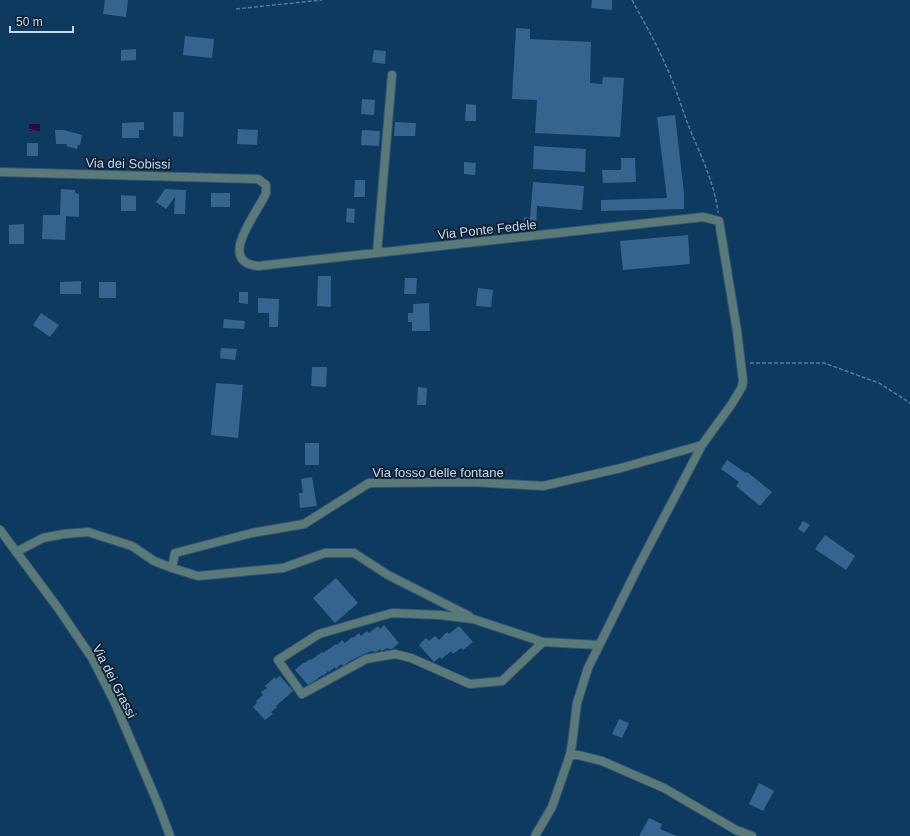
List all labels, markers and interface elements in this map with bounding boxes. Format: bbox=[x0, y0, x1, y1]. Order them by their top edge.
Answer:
scale bar bbox=[10, 8, 73, 34]
text: 50 m bbox=[16, 15, 43, 29]
street label: Via dei Sobissi bbox=[85, 155, 171, 172]
street label: Via Ponte Fedele bbox=[437, 217, 537, 242]
street label: Via fosso delle fontane bbox=[372, 465, 504, 480]
street label: Via dei Grassi bbox=[90, 642, 140, 721]

